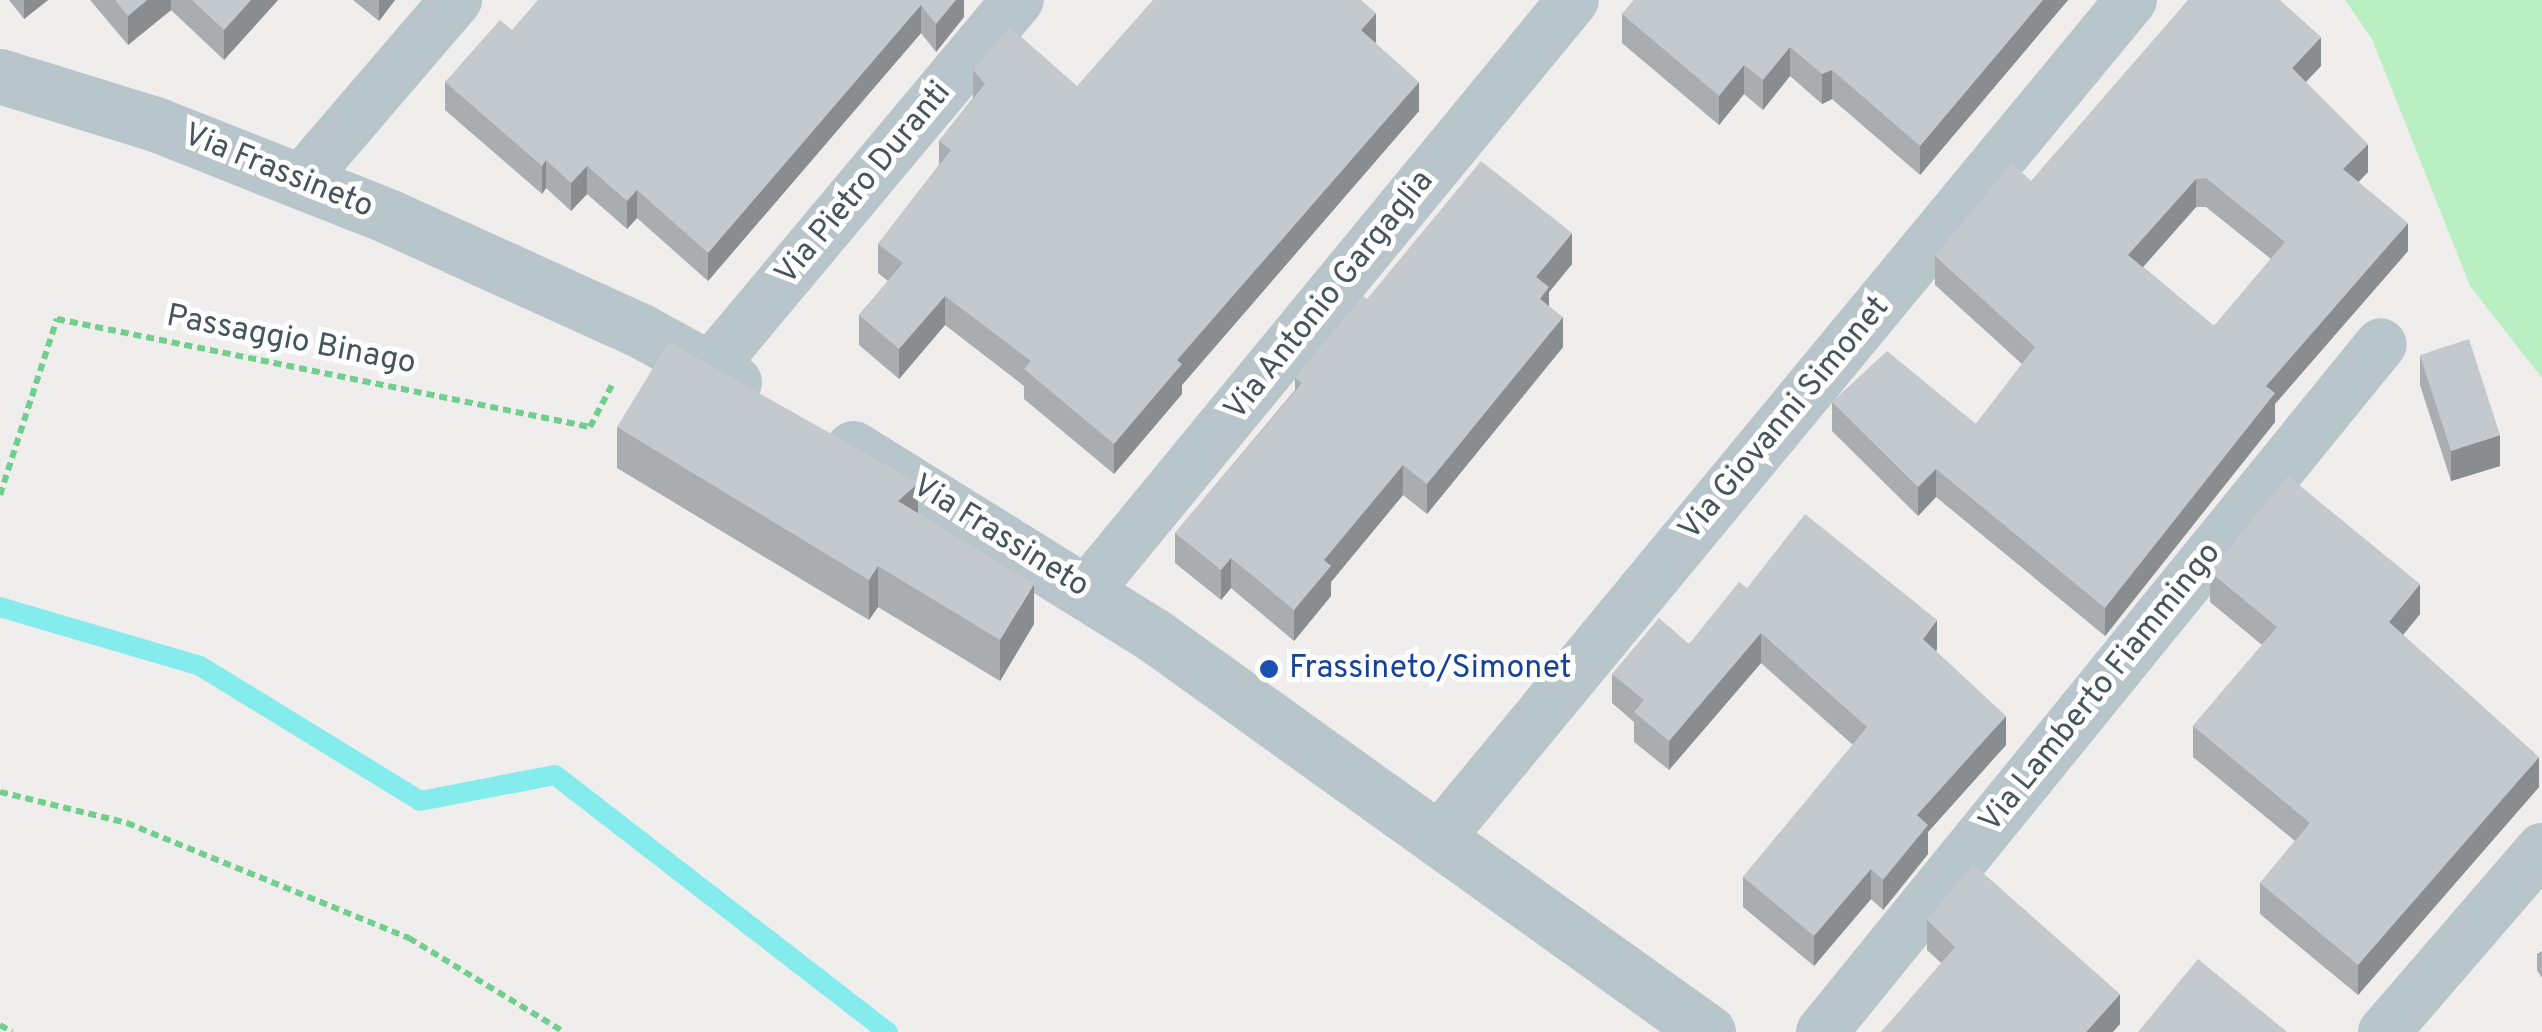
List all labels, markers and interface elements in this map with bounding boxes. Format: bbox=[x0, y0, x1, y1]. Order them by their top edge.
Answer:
street label: Via Pietro Duranti bbox=[768, 75, 960, 293]
street label: Via Frassineto bbox=[178, 117, 378, 227]
street label: Via Antonio Gargaglia bbox=[1217, 163, 1443, 429]
street label: Via Giovanni Simonet bbox=[1672, 289, 1898, 549]
street label: Passaggio Binago bbox=[163, 298, 419, 384]
street label: Via Frassineto bbox=[905, 468, 1095, 606]
street label: Via Lamberto Fiammingo bbox=[1972, 535, 2230, 841]
place label: Frassineto/Simonet bbox=[1289, 650, 1572, 688]
marker: Frassineto/Simonet bbox=[1258, 658, 1280, 680]

